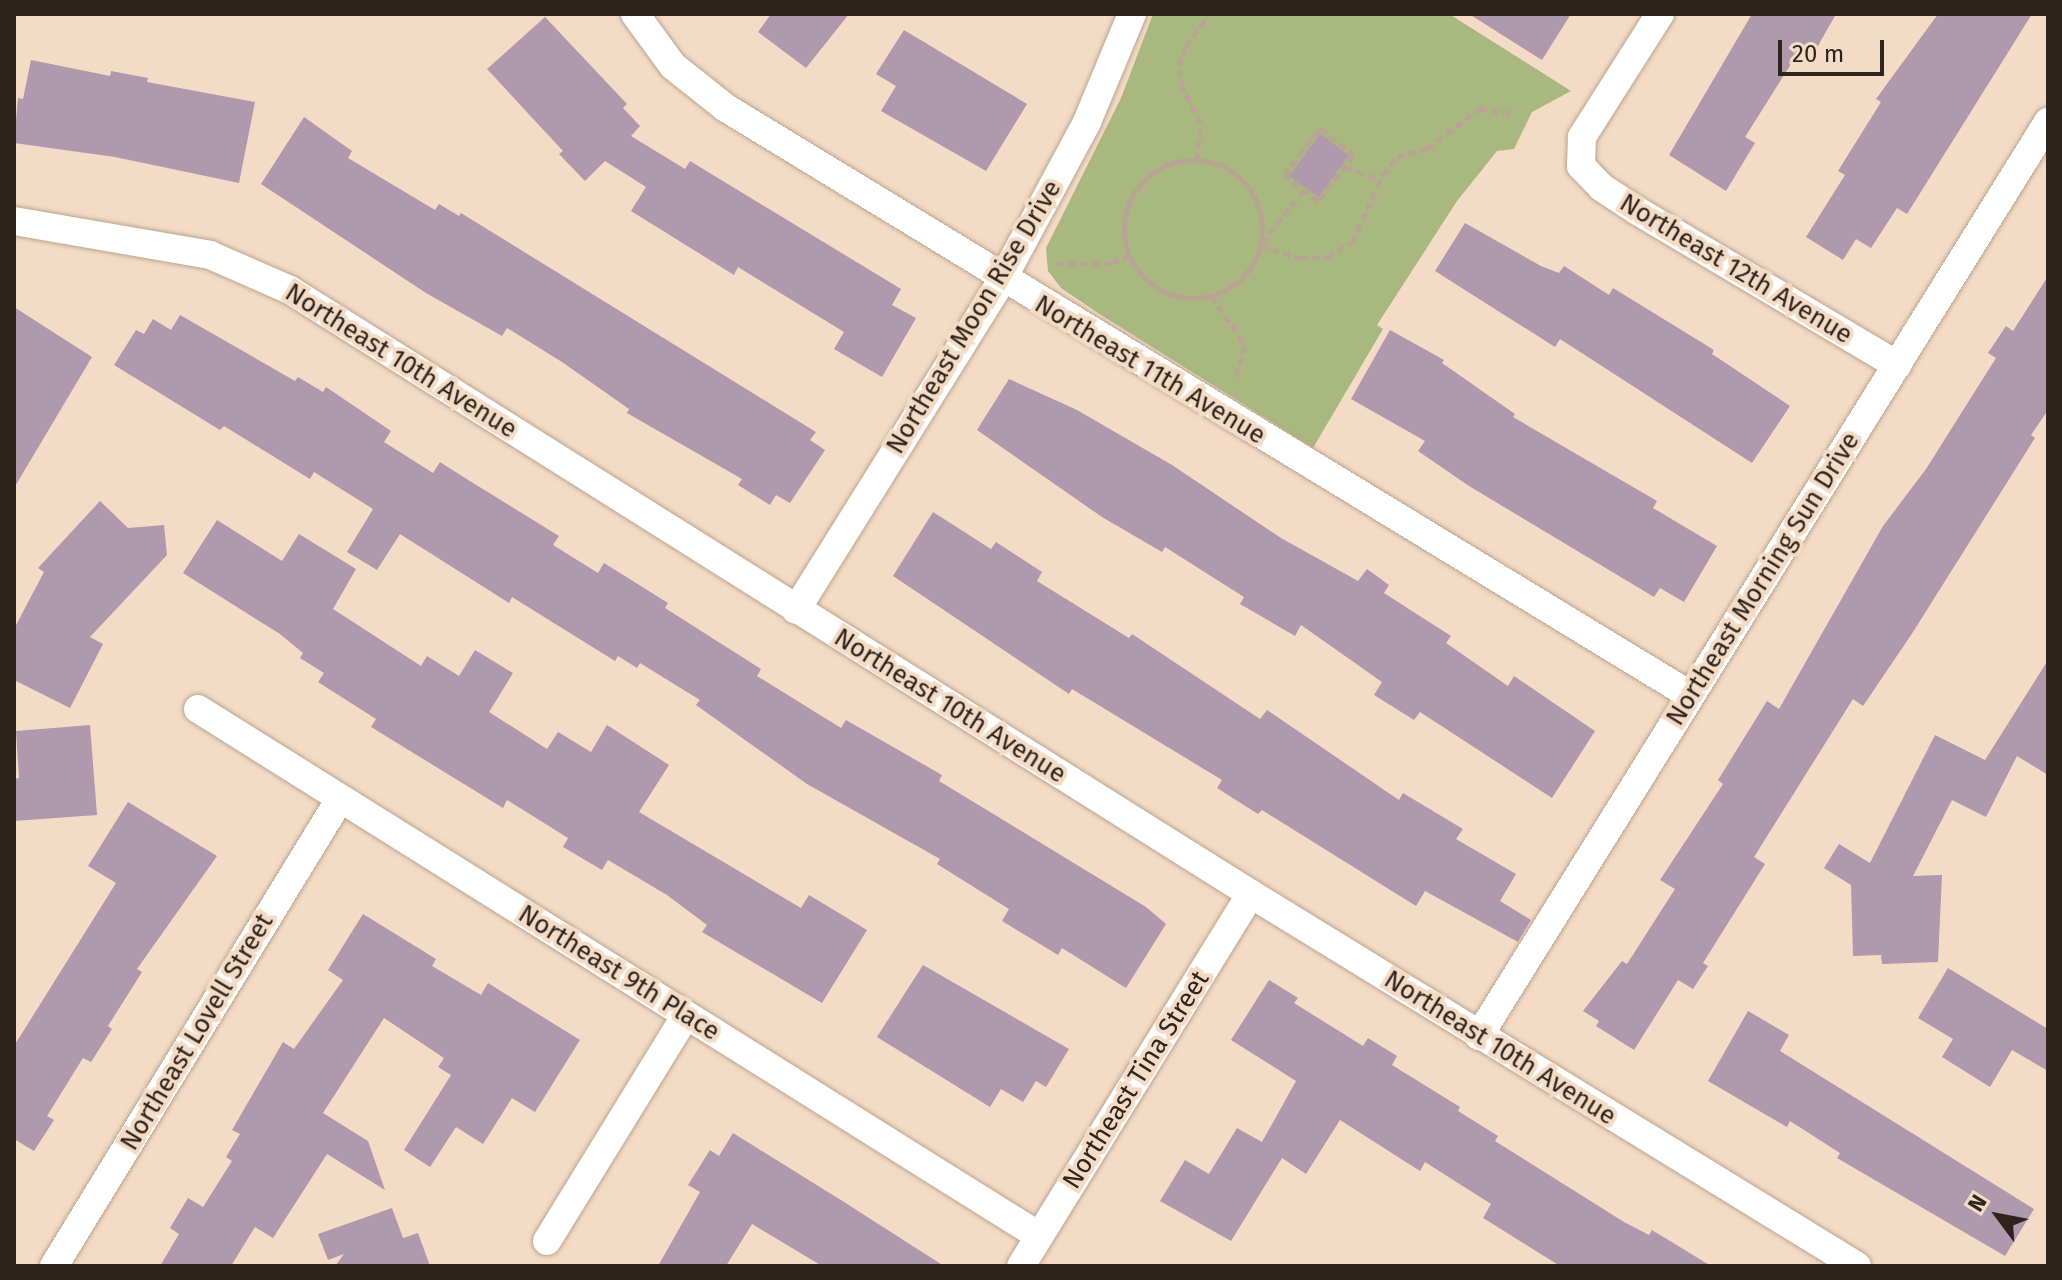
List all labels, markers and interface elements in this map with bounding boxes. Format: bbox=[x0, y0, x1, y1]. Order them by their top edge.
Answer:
scale bar bbox=[1782, 24, 1888, 74]
text: 20 m bbox=[1792, 40, 1844, 68]
street label: Northeast Moon Rise Drive bbox=[880, 174, 1068, 460]
street label: Northeast 12th Avenue bbox=[1614, 187, 1858, 351]
street label: Northeast 10th Avenue bbox=[279, 277, 523, 445]
street label: Northeast 11th Avenue bbox=[1029, 289, 1271, 451]
street label: Northeast Morning Sun Drive bbox=[1660, 427, 1866, 731]
street label: Northeast 10th Avenue bbox=[828, 622, 1072, 790]
street label: Northeast 9th Place bbox=[513, 898, 725, 1048]
street label: Northeast Lovell Street bbox=[114, 908, 280, 1156]
street label: Northeast 10th Avenue bbox=[1378, 964, 1622, 1132]
street label: Northeast Tina Street bbox=[1056, 965, 1216, 1195]
north arrow bbox=[1958, 1176, 2038, 1256]
text: N bbox=[1962, 1190, 1993, 1216]

